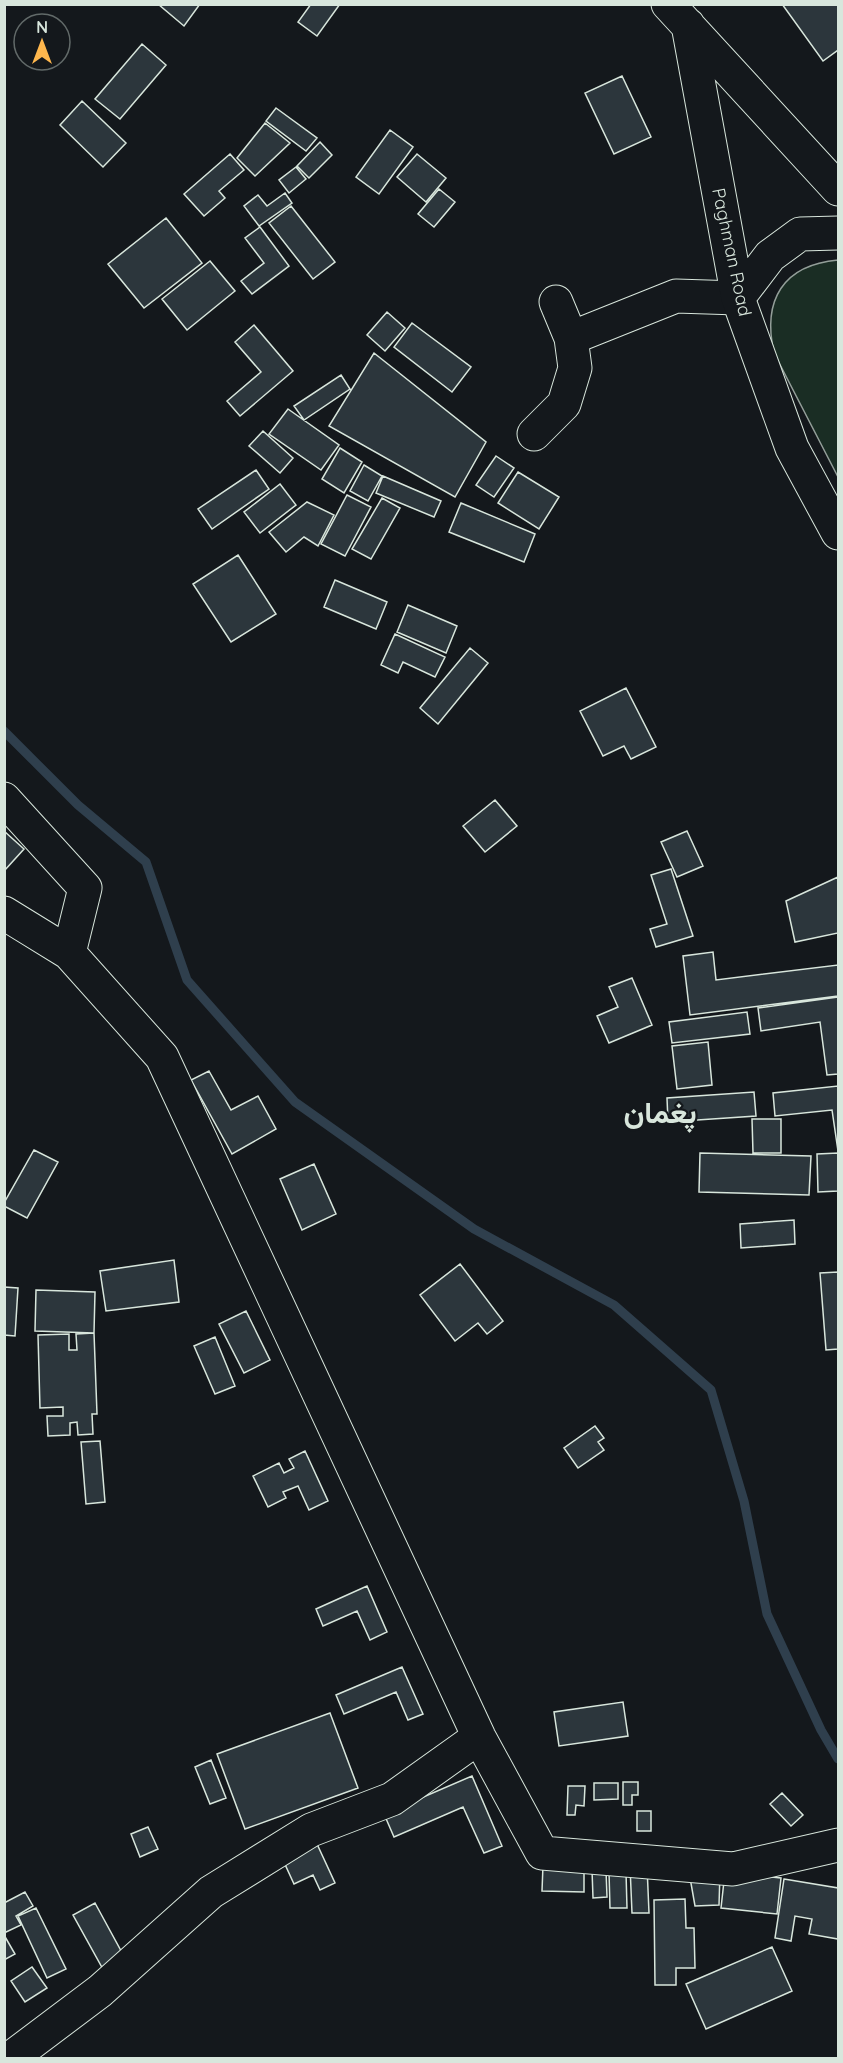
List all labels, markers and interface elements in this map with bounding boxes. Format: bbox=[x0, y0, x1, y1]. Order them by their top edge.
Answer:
north arrow bbox=[12, 12, 72, 72]
text: N bbox=[36, 17, 48, 37]
street label: Paghman Road bbox=[707, 186, 757, 318]
district label: پغمان bbox=[623, 1093, 697, 1133]

